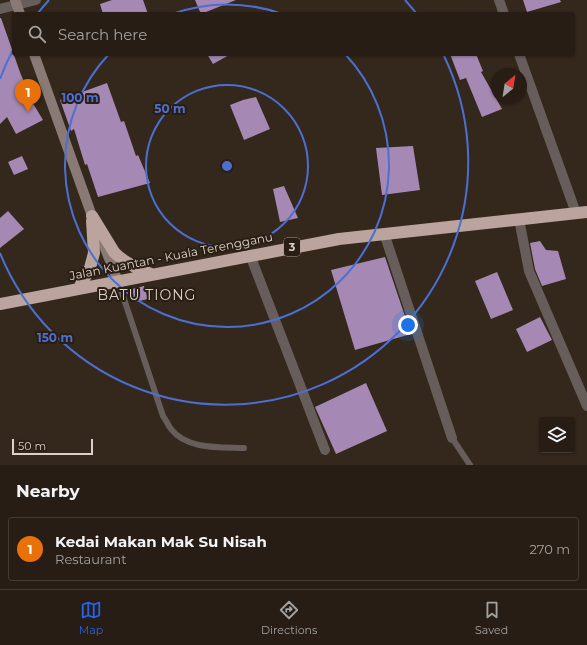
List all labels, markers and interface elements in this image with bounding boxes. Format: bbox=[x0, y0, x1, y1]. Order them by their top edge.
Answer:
search box bbox=[12, 12, 575, 56]
icon: search bbox=[26, 23, 48, 45]
text: Search here bbox=[58, 25, 147, 44]
north arrow bbox=[491, 68, 527, 104]
pin: 1 bbox=[15, 79, 41, 112]
text: 100 m bbox=[62, 90, 98, 105]
text: 50 m bbox=[154, 101, 186, 116]
centre of rings bbox=[220, 159, 234, 173]
street label: Jalan Kuantan - Kuala Terengganu bbox=[67, 229, 274, 283]
road number: 3 bbox=[284, 238, 300, 256]
district label: BATU TIONG bbox=[98, 286, 196, 304]
your location bbox=[398, 315, 418, 335]
text: 150 m bbox=[37, 330, 73, 345]
map controls bbox=[539, 417, 575, 453]
button: layers bbox=[539, 417, 575, 453]
scale bar bbox=[12, 437, 93, 456]
text: 50 m bbox=[18, 439, 46, 453]
text: Nearby bbox=[16, 481, 80, 501]
text: Kedai Makan Mak Su Nisah bbox=[55, 532, 267, 551]
text: 1 bbox=[27, 541, 33, 557]
text: 270 m bbox=[529, 541, 570, 557]
text: Restaurant bbox=[55, 551, 126, 567]
tab: Map bbox=[79, 599, 103, 637]
tab: Directions bbox=[261, 599, 317, 637]
tab: Saved bbox=[475, 599, 508, 637]

